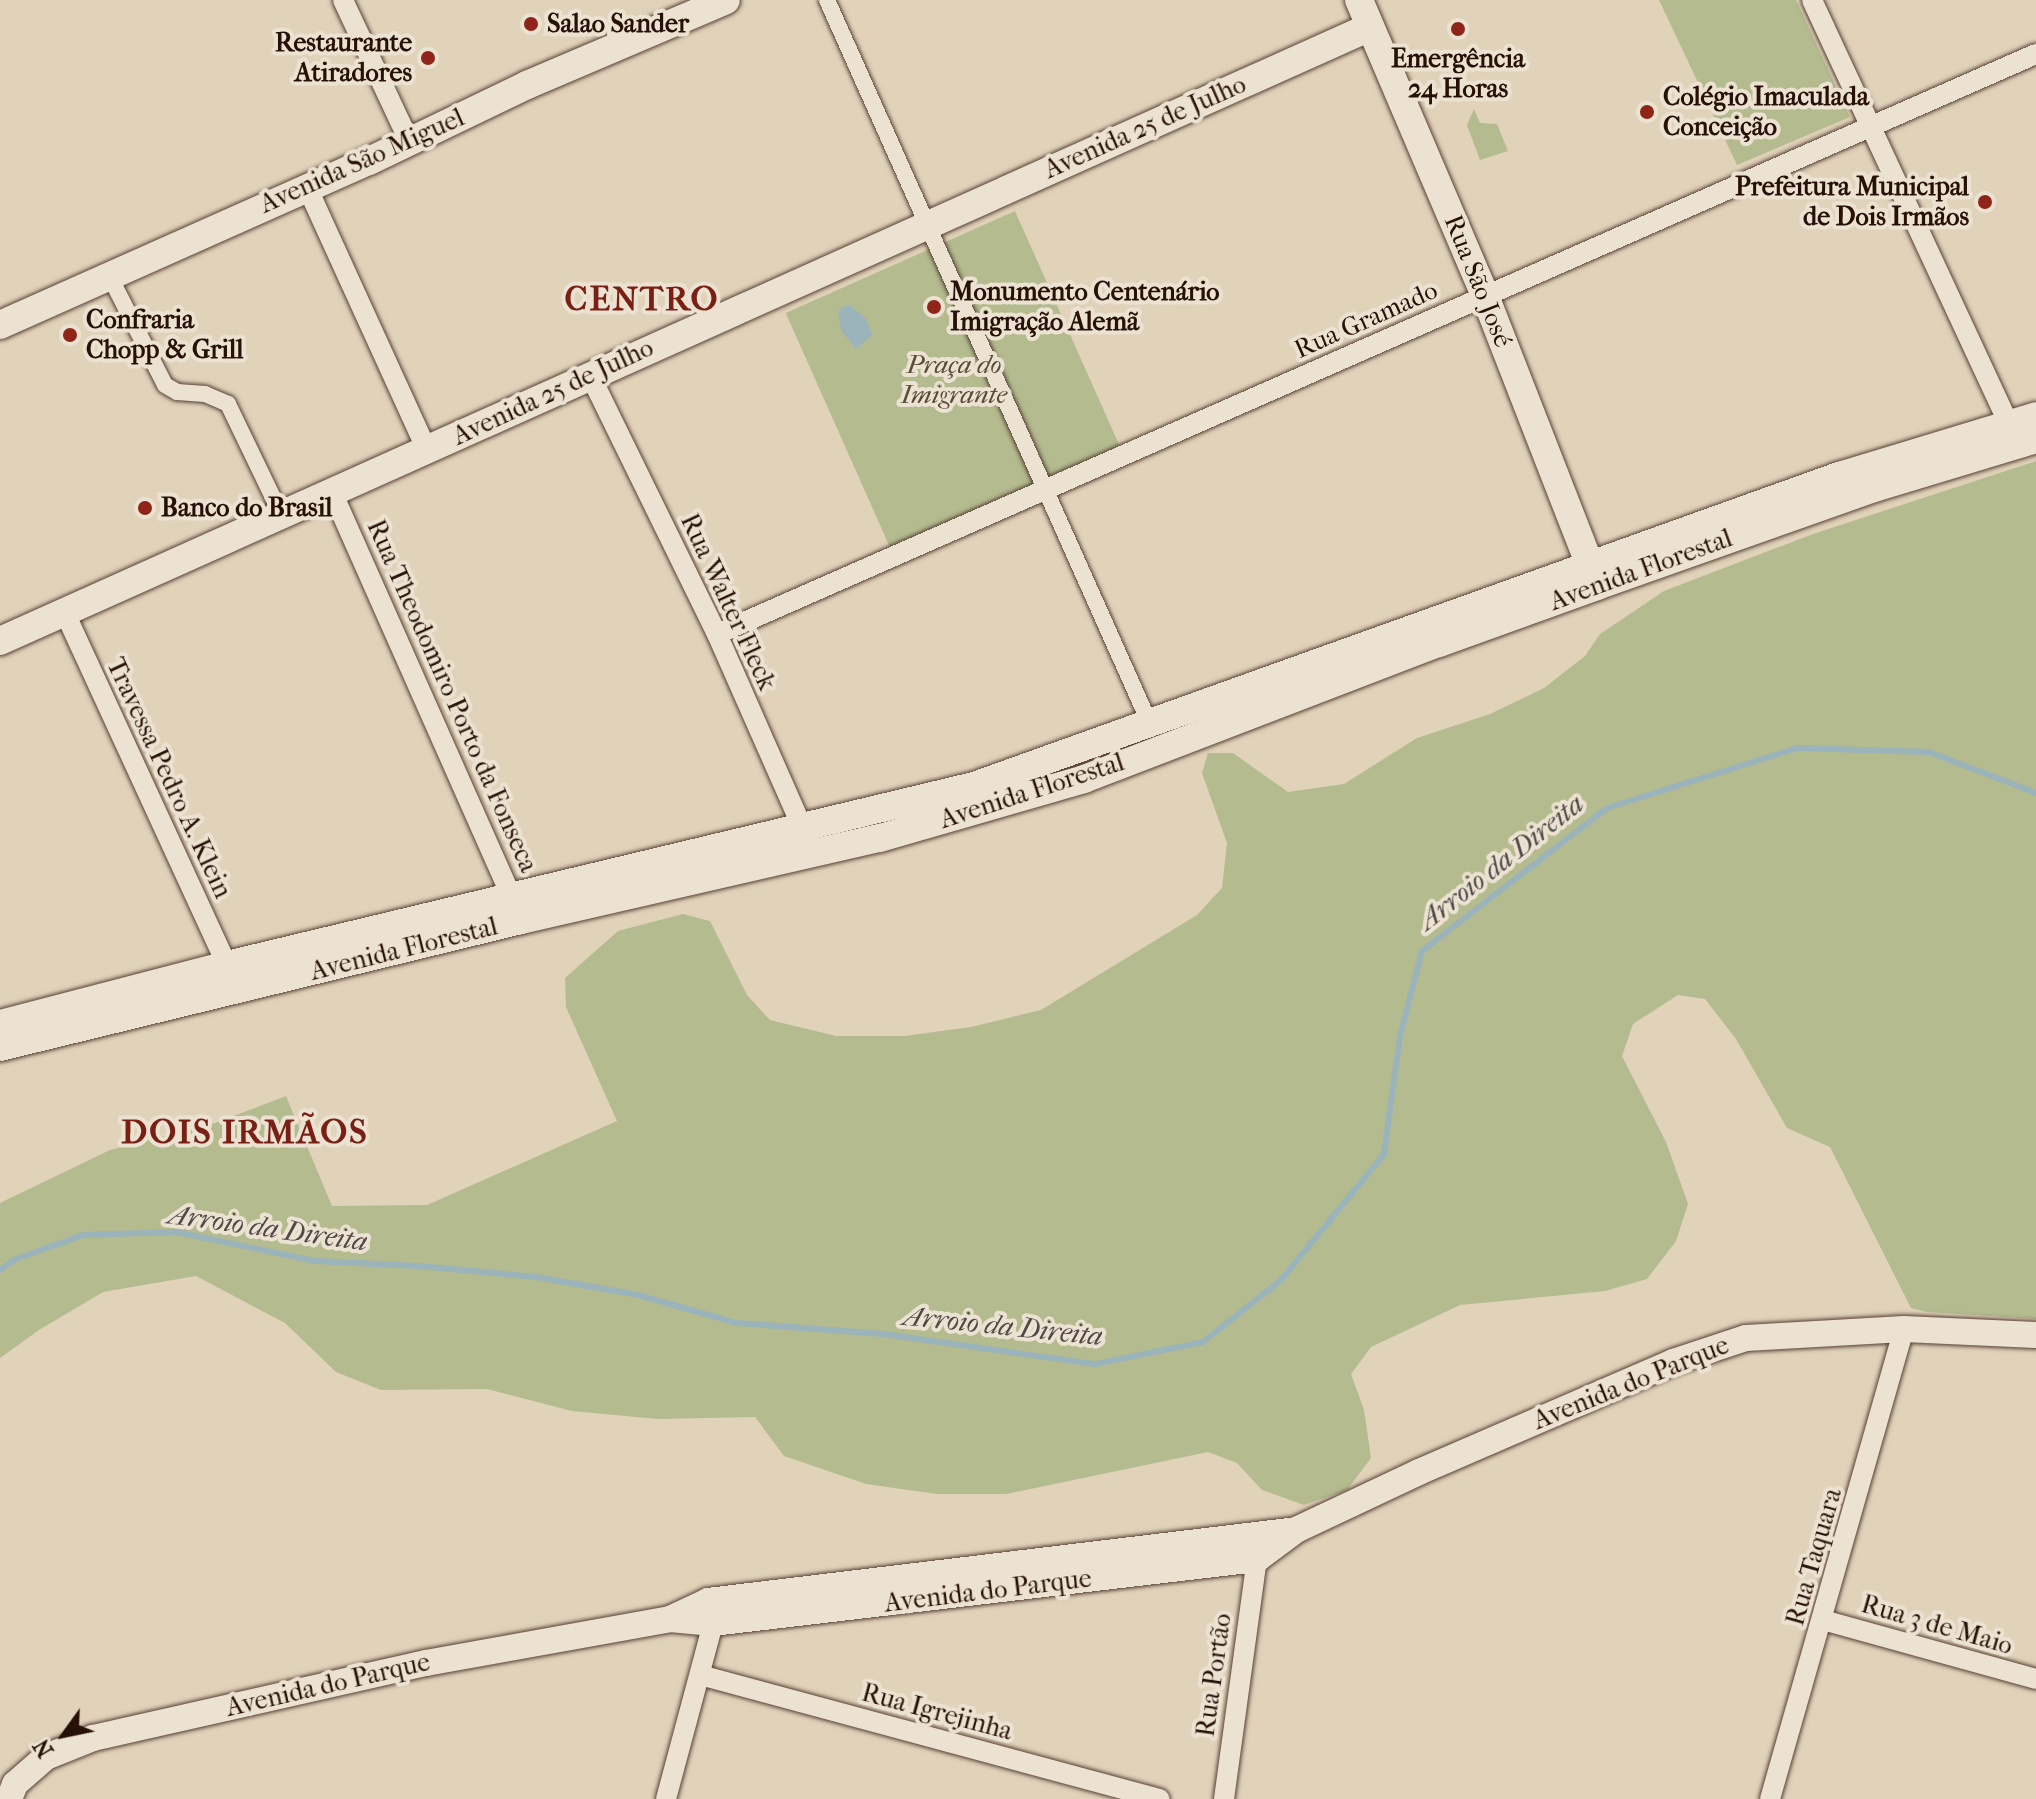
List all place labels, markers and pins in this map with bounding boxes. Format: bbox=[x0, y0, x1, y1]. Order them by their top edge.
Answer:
place label: Salao Sander bbox=[547, 8, 689, 40]
marker: Salao Sander bbox=[522, 15, 540, 33]
marker: Emergência 24 Horas bbox=[1447, 18, 1469, 40]
place label: Restaurante Atiradores bbox=[275, 27, 412, 88]
place label: Emergência 24 Horas bbox=[1391, 43, 1525, 104]
marker: Restaurante Atiradores bbox=[419, 49, 437, 67]
place label: Colégio Imaculada Conceição bbox=[1663, 81, 1869, 142]
marker: Colégio Imaculada Conceição bbox=[1638, 103, 1656, 121]
place label: Prefeitura Municipal de Dois Irmãos bbox=[1735, 171, 1969, 232]
marker: Prefeitura Municipal de Dois Irmãos bbox=[1976, 193, 1994, 211]
place label: Monumento Centenário Imigração Alemã bbox=[950, 276, 1220, 338]
marker: Monumento Centenário Imigração Alemã bbox=[925, 298, 943, 316]
place label: Confraria Chopp & Grill bbox=[86, 304, 243, 366]
marker: Confraria Chopp & Grill bbox=[61, 326, 79, 344]
place label: Banco do Brasil bbox=[161, 492, 333, 524]
marker: Banco do Brasil bbox=[136, 499, 154, 517]

